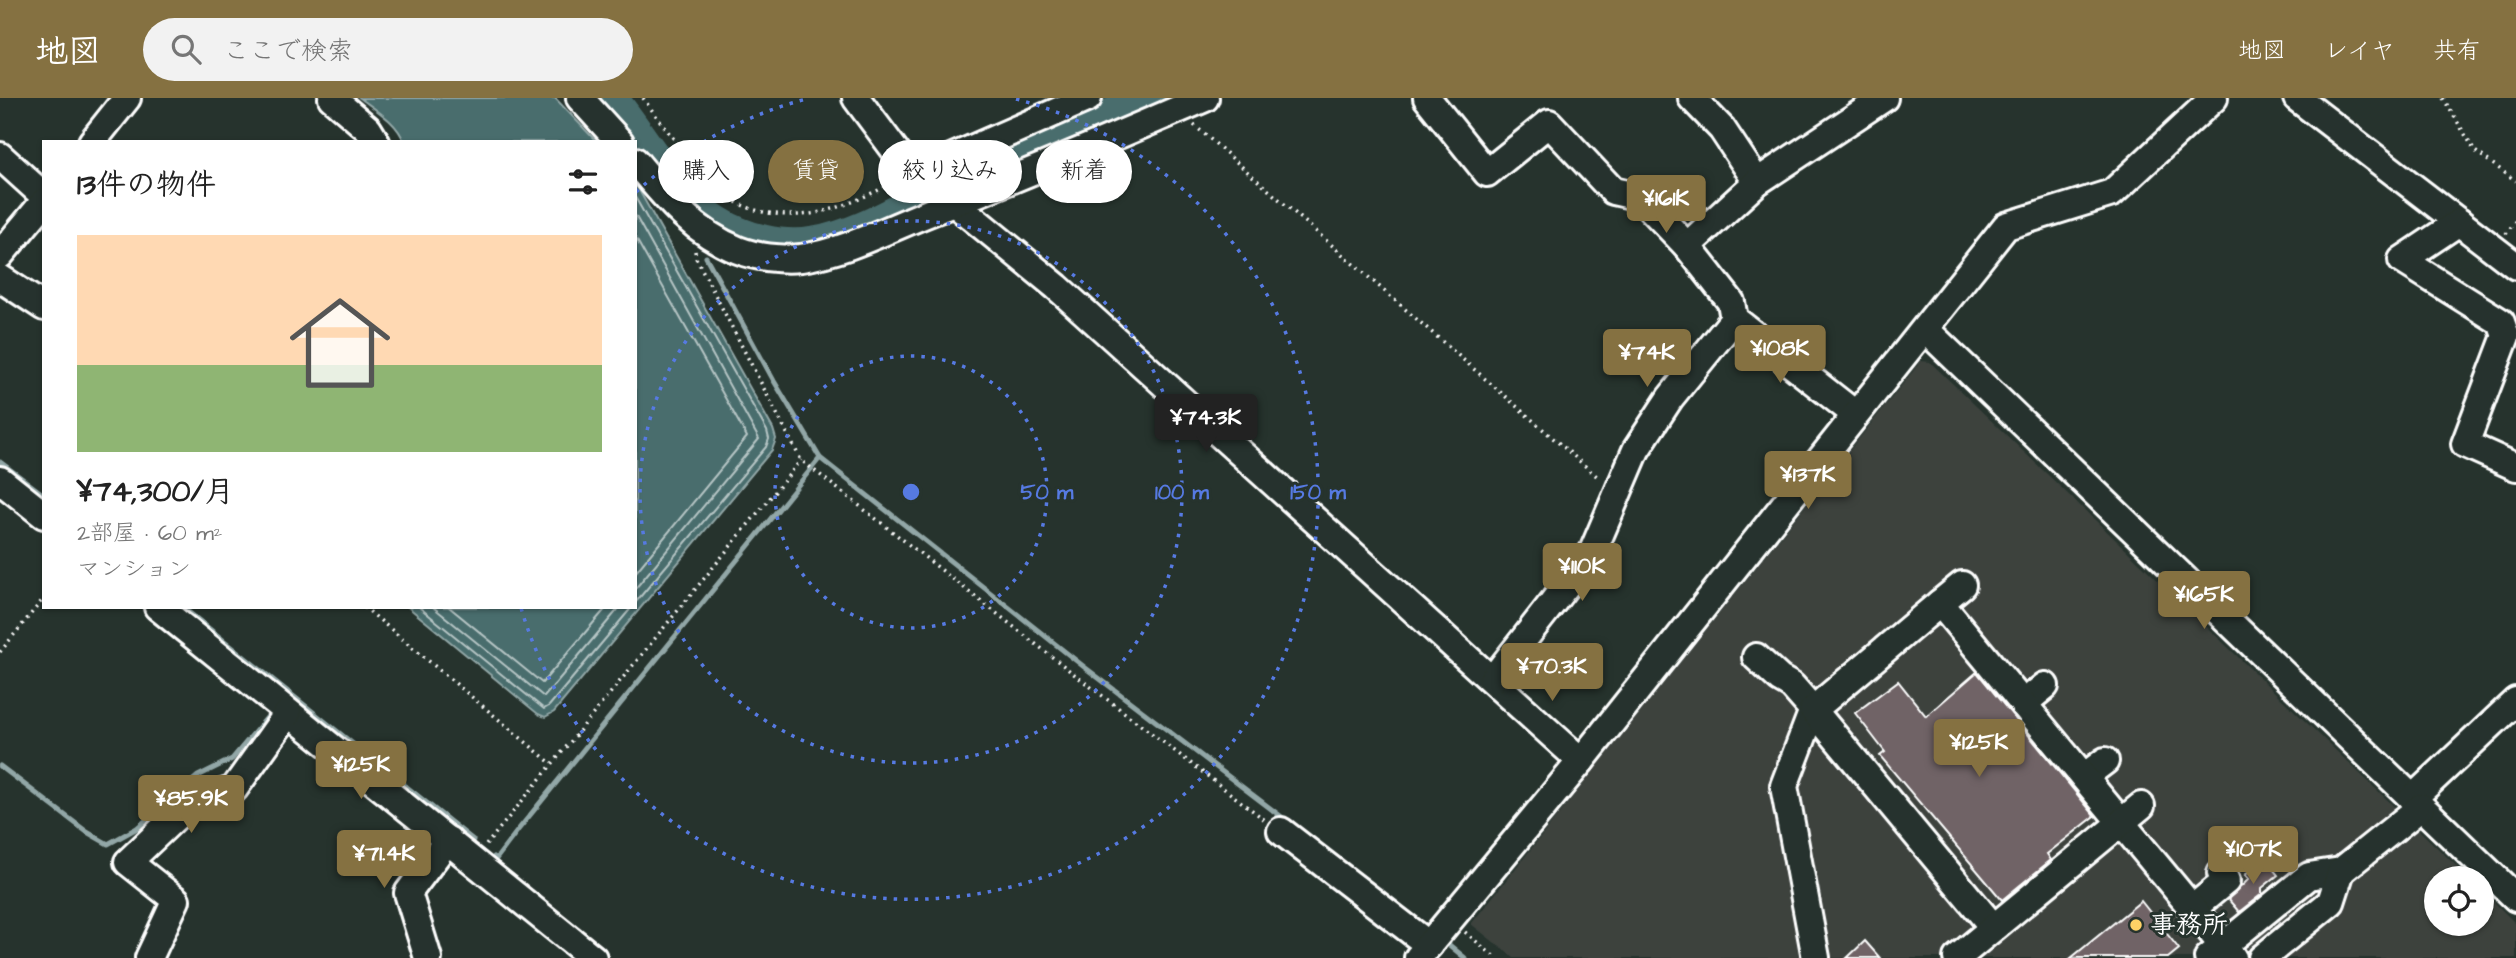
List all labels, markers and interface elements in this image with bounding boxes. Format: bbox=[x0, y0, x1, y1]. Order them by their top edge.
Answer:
search box bbox=[143, 18, 633, 81]
text: 地図 bbox=[35, 29, 101, 75]
icon: search bbox=[167, 30, 205, 68]
text: ここで検索 bbox=[223, 33, 353, 69]
text: 地図 bbox=[2238, 34, 2286, 68]
text: レイヤ bbox=[2324, 34, 2395, 68]
text: 共有 bbox=[2433, 34, 2481, 68]
chip: 購入 bbox=[658, 140, 754, 203]
chip: 賃貸 bbox=[768, 140, 864, 203]
chip: 絞り込み bbox=[878, 140, 1022, 203]
chip: 新着 bbox=[1036, 140, 1132, 203]
icon: filters bbox=[564, 163, 602, 201]
text: 13件の物件 bbox=[77, 164, 216, 206]
pin: ¥161K bbox=[1617, 176, 1715, 235]
text: ¥161K bbox=[1643, 182, 1689, 214]
icon: home bbox=[277, 280, 403, 406]
pin: ¥108K bbox=[1731, 326, 1829, 385]
pin: ¥74K bbox=[1606, 330, 1688, 389]
text: ¥108K bbox=[1751, 332, 1809, 364]
text: ¥74K bbox=[1619, 336, 1675, 368]
pin: ¥74.3K bbox=[1149, 394, 1263, 454]
text: ¥74.3K bbox=[1171, 401, 1241, 433]
pin: ¥137K bbox=[1759, 452, 1857, 511]
text: ¥137K bbox=[1780, 458, 1836, 490]
text: ¥74,300/月 bbox=[77, 471, 234, 513]
text: 50 m bbox=[1021, 478, 1074, 507]
text: 100 m bbox=[1155, 478, 1210, 507]
text: 150 m bbox=[1290, 478, 1346, 507]
centre of rings bbox=[899, 480, 923, 504]
text: 2部屋 · 60 m² bbox=[77, 517, 222, 549]
pin: ¥110K bbox=[1533, 544, 1631, 603]
text: ¥110K bbox=[1559, 550, 1605, 582]
text: マンション bbox=[77, 553, 191, 585]
pin: ¥165K bbox=[2155, 572, 2253, 631]
text: ¥165K bbox=[2174, 578, 2234, 610]
pin: ¥70.3K bbox=[1495, 644, 1609, 703]
text: ¥70.3K bbox=[1517, 650, 1587, 682]
pin: ¥125K bbox=[1930, 720, 2028, 779]
text: ¥125K bbox=[1950, 726, 2008, 758]
pin: ¥125K bbox=[312, 742, 410, 801]
text: ¥125K bbox=[332, 748, 390, 780]
pin: ¥85.9K bbox=[134, 776, 248, 835]
text: ¥85.9K bbox=[154, 782, 228, 814]
pin: ¥107K bbox=[2204, 826, 2302, 886]
pin: ¥71.4K bbox=[327, 830, 441, 890]
text: ¥107K bbox=[2224, 833, 2282, 865]
text: ¥71.4K bbox=[353, 837, 415, 869]
map controls bbox=[2424, 866, 2494, 936]
button: locate bbox=[2424, 866, 2494, 936]
place label: 事務所 bbox=[2150, 907, 2228, 943]
marker: 事務所 bbox=[2128, 917, 2144, 933]

